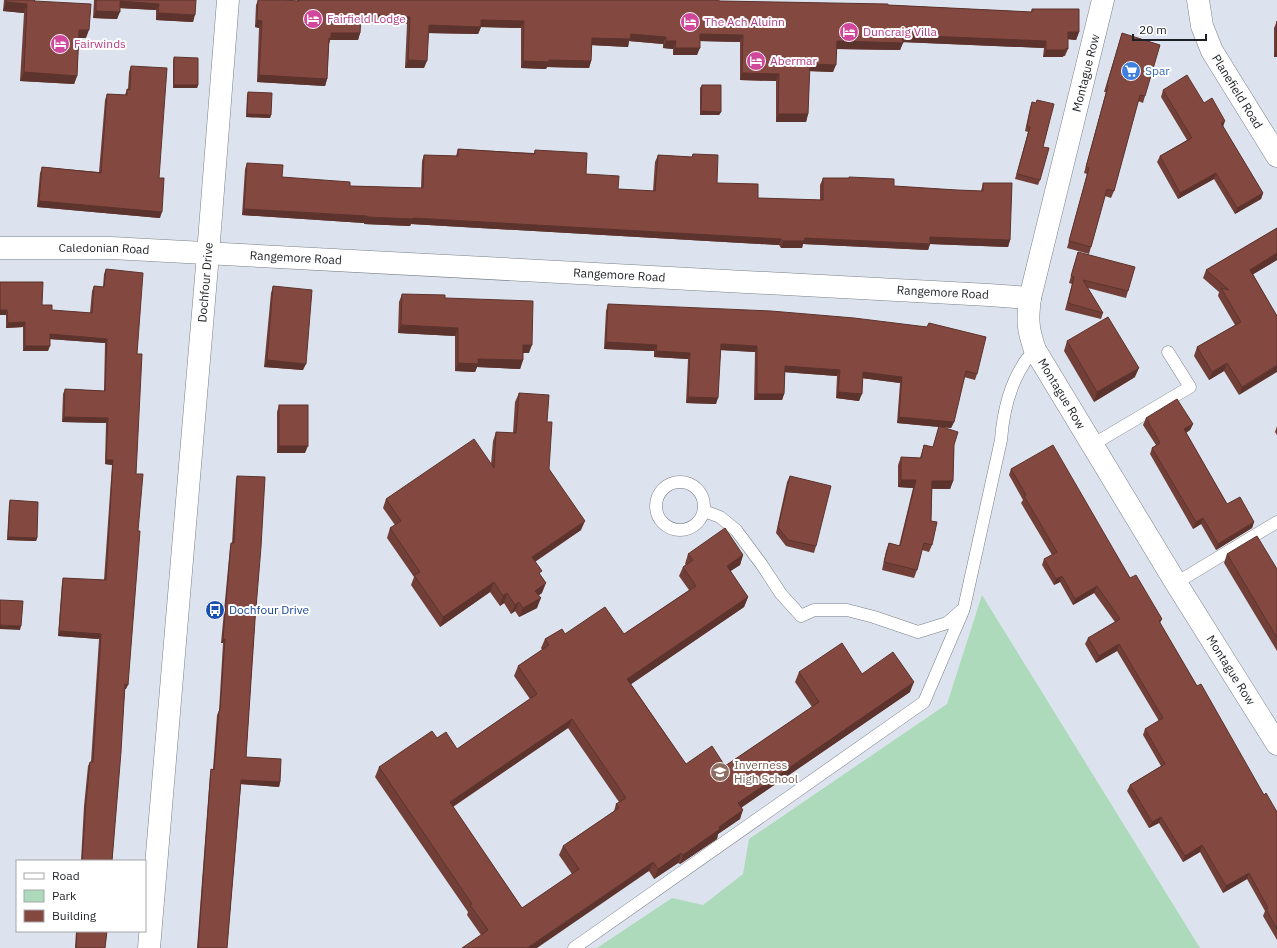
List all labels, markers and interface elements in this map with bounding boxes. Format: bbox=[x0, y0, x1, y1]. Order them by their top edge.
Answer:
hotel icon: Fairfield Lodge bbox=[302, 8, 324, 30]
place label: Fairfield Lodge bbox=[327, 11, 406, 26]
hotel icon: The Ach Aluinn bbox=[679, 11, 701, 33]
place label: The Ach Aluinn bbox=[704, 14, 785, 29]
scale bar bbox=[1133, 16, 1206, 42]
hotel icon: Duncraig Villa bbox=[838, 21, 860, 43]
text: 20 m bbox=[1139, 22, 1167, 37]
place label: Duncraig Villa bbox=[863, 24, 937, 39]
street label: Montague Row bbox=[1069, 32, 1102, 113]
hotel icon: Fairwinds bbox=[49, 33, 71, 55]
place label: Fairwinds bbox=[74, 36, 126, 51]
hotel icon: Abermar bbox=[745, 50, 767, 72]
street label: Planefield Road bbox=[1209, 51, 1266, 131]
place label: Abermar bbox=[770, 53, 818, 68]
supermarket icon: Spar bbox=[1120, 60, 1142, 82]
place label: Spar bbox=[1145, 63, 1170, 78]
street label: Caledonian Road bbox=[58, 240, 150, 257]
street label: Dochfour Drive bbox=[194, 241, 216, 323]
street label: Rangemore Road bbox=[249, 247, 342, 267]
street label: Rangemore Road bbox=[573, 265, 666, 285]
street label: Rangemore Road bbox=[896, 282, 989, 302]
street label: Montague Row bbox=[1035, 356, 1089, 432]
bus stop icon: Dochfour Drive bbox=[204, 599, 226, 621]
place label: Dochfour Drive bbox=[229, 602, 310, 617]
street label: Montague Row bbox=[1204, 632, 1259, 708]
place label: Inverness High School bbox=[734, 757, 798, 786]
school or university icon: Inverness High School bbox=[709, 761, 731, 783]
legend bbox=[16, 860, 146, 932]
text: Road bbox=[52, 868, 80, 883]
text: Park bbox=[52, 888, 77, 903]
text: Building bbox=[52, 908, 97, 923]

